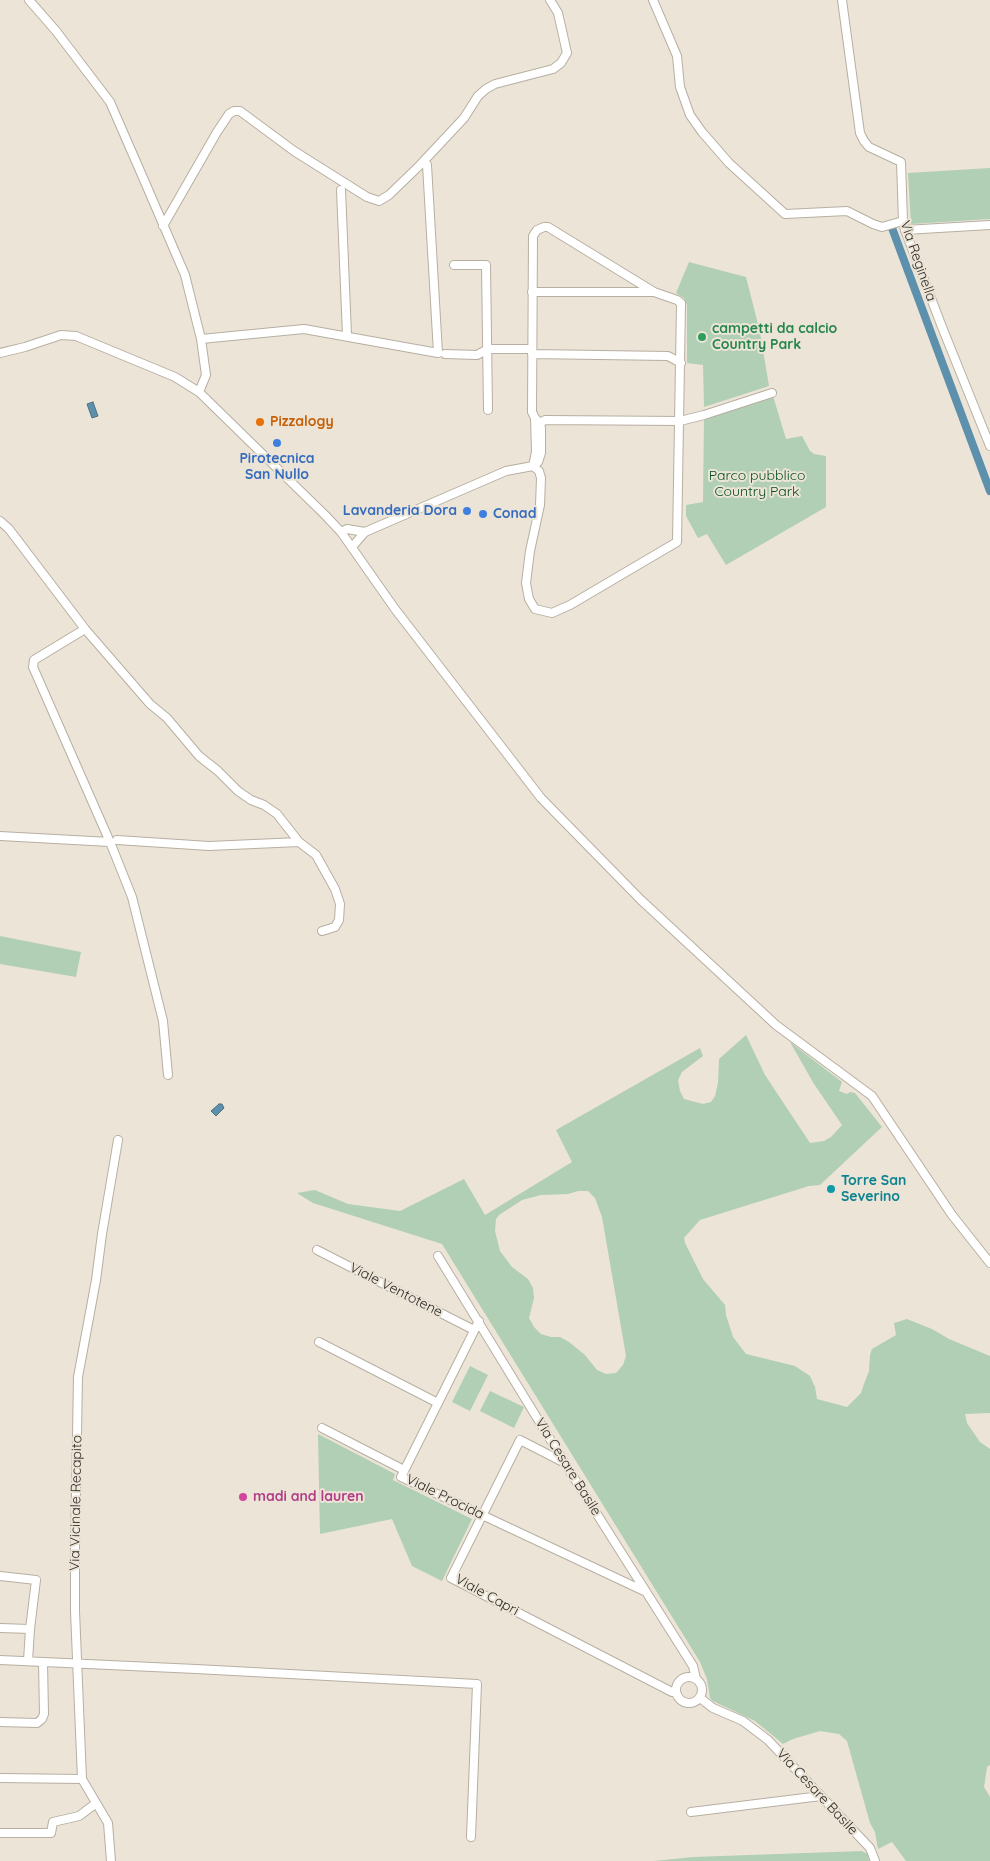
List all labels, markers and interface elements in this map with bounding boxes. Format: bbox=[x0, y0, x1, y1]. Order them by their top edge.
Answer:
street label: Via Reginella bbox=[896, 218, 940, 304]
place label: campetti da calcio Country Park bbox=[712, 321, 837, 354]
marker: campetti da calcio Country Park bbox=[696, 331, 708, 343]
place label: Pizzalogy bbox=[270, 414, 334, 430]
marker: Pizzalogy bbox=[254, 416, 266, 428]
marker: Pirotecnica San Nullo bbox=[271, 437, 283, 449]
place label: Pirotecnica San Nullo bbox=[239, 451, 315, 484]
park label: Parco pubblico Country Park bbox=[709, 468, 805, 501]
place label: Lavanderia Dora bbox=[343, 503, 457, 519]
marker: Lavanderia Dora bbox=[461, 505, 473, 517]
place label: Conad bbox=[493, 506, 536, 522]
marker: Conad bbox=[477, 508, 489, 520]
place label: Torre San Severino bbox=[841, 1173, 906, 1206]
marker: Torre San Severino bbox=[825, 1183, 837, 1195]
street label: Viale Ventotene bbox=[347, 1259, 445, 1321]
street label: Via Cesare Basile bbox=[531, 1415, 605, 1519]
street label: Via Vicinale Recapito bbox=[66, 1435, 86, 1571]
street label: Viale Procida bbox=[403, 1471, 487, 1523]
place label: madi and lauren bbox=[253, 1489, 364, 1505]
marker: madi and lauren bbox=[237, 1491, 249, 1503]
street label: Viale Capri bbox=[452, 1571, 522, 1619]
street label: Via Cesare Basile bbox=[773, 1745, 861, 1839]

